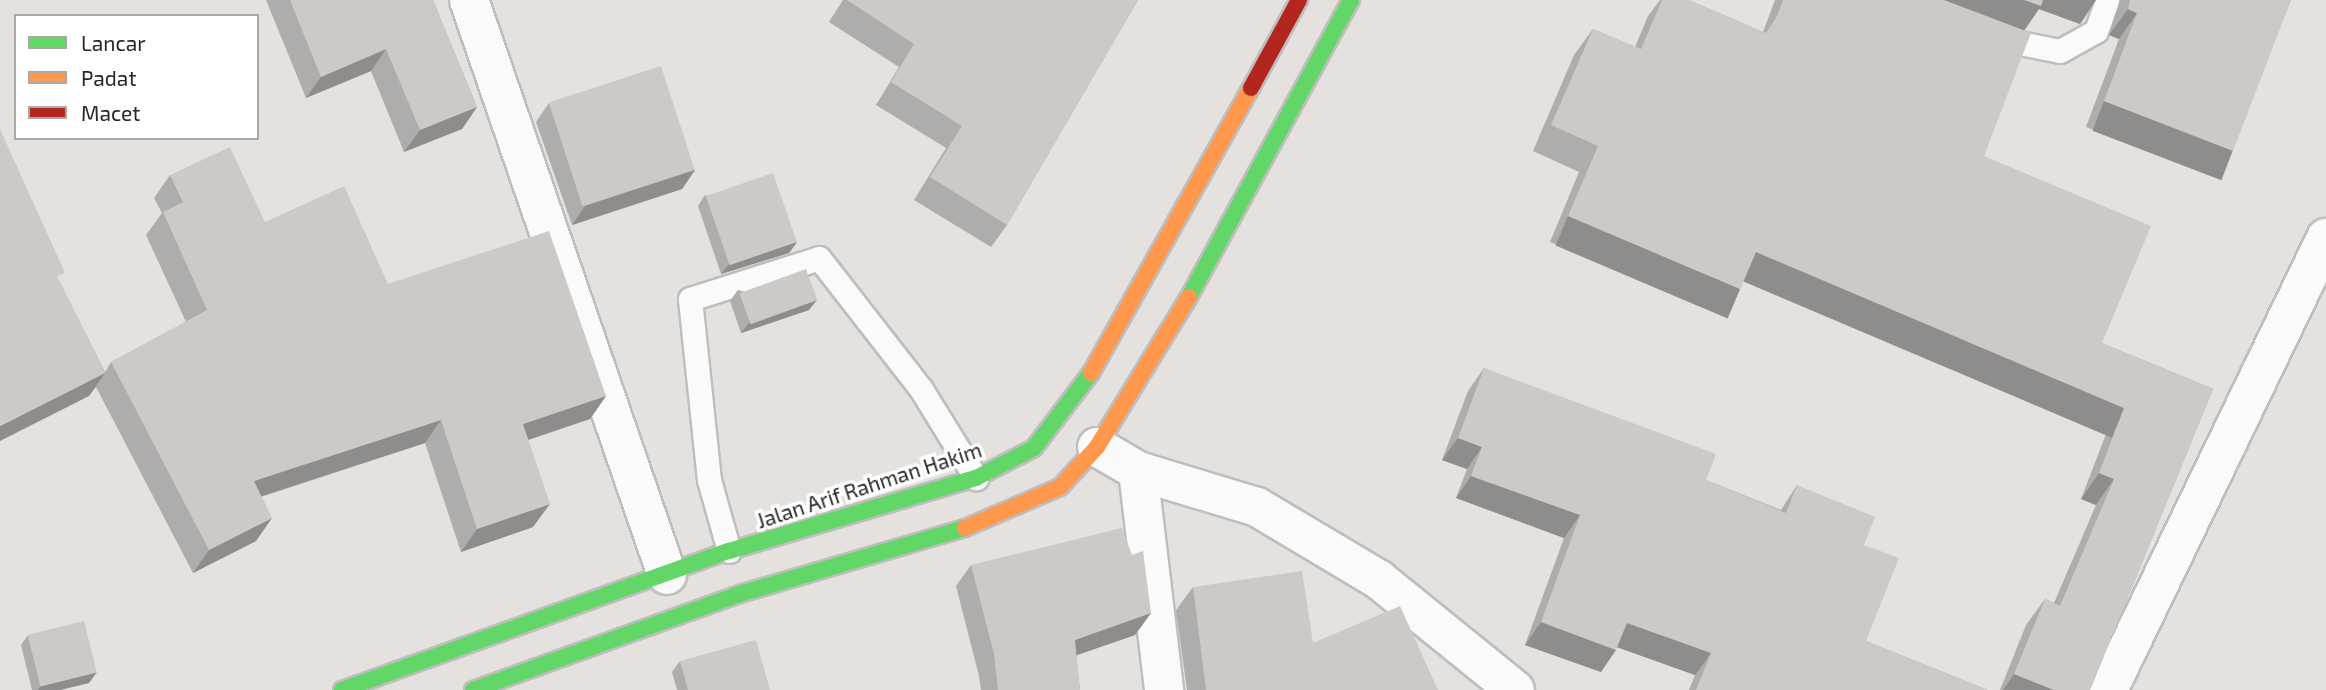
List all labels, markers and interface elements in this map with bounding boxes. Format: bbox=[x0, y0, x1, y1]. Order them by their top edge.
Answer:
legend bbox=[14, 14, 259, 140]
text: Lancar bbox=[81, 30, 146, 55]
text: Padat bbox=[81, 65, 136, 90]
text: Macet bbox=[81, 100, 140, 125]
street label: Jalan Arif Rahman Hakim bbox=[753, 437, 985, 533]

